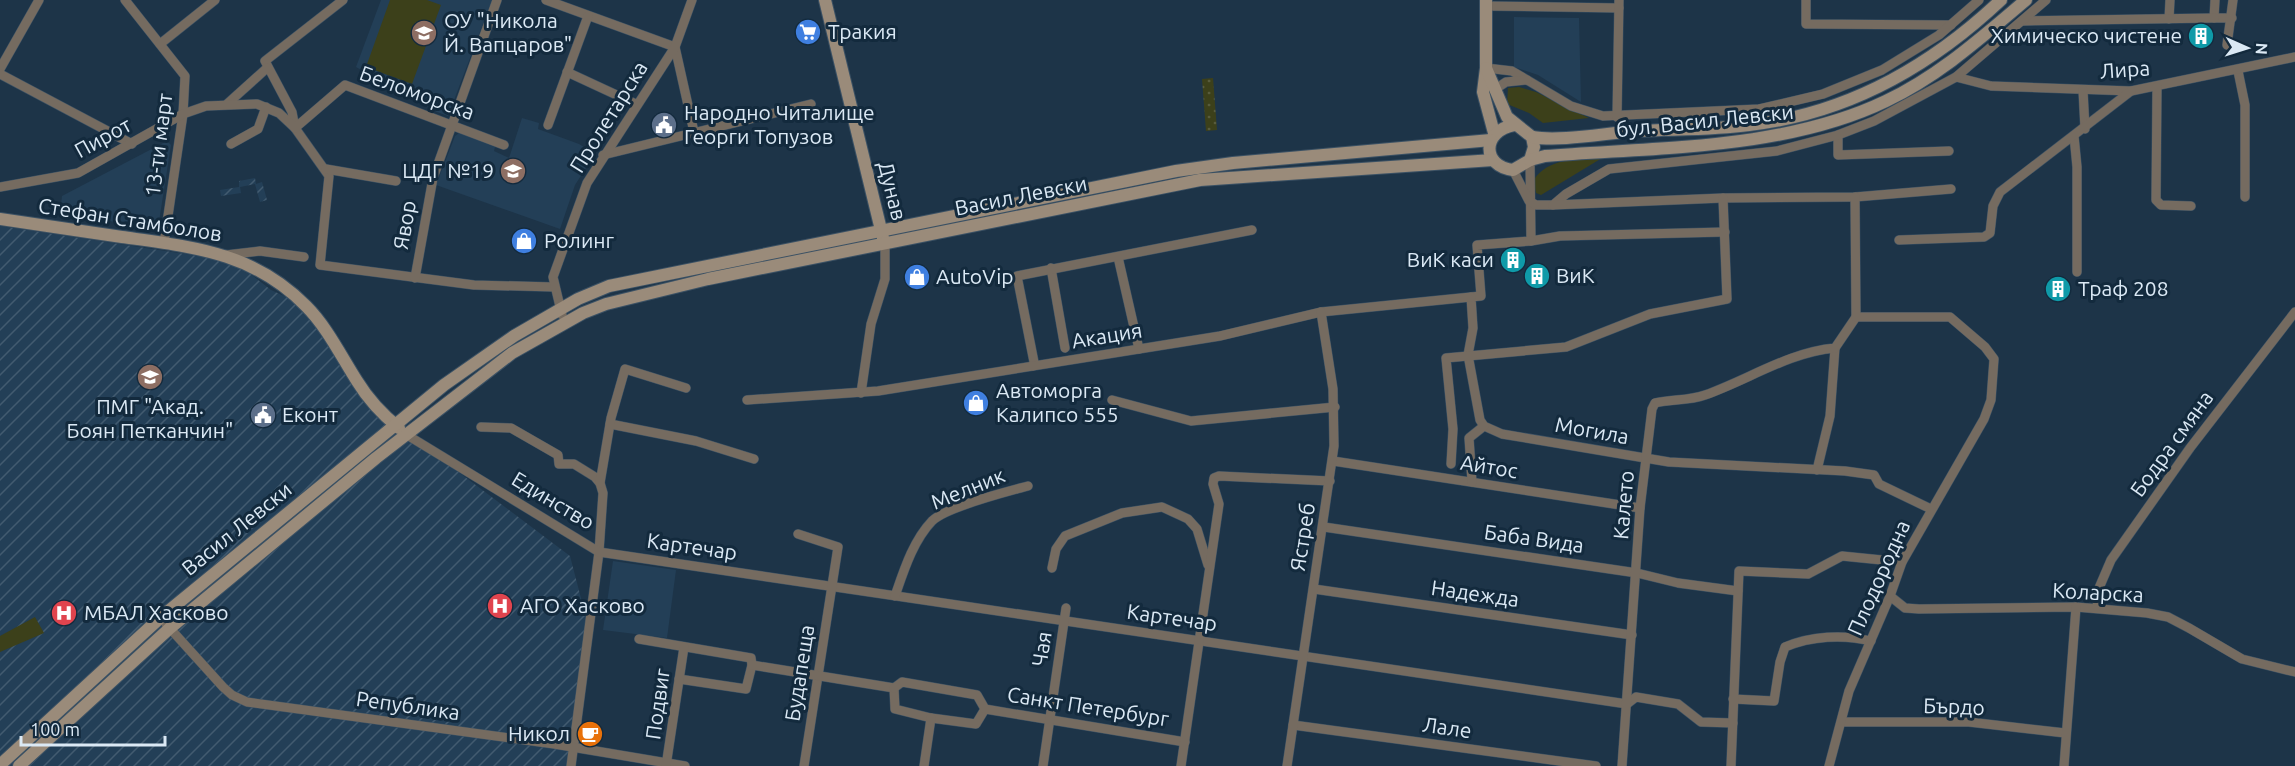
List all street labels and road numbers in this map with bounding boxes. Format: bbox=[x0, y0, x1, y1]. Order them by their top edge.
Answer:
street label: Лира bbox=[2099, 55, 2151, 83]
street label: Пролетарска bbox=[564, 56, 652, 177]
street label: Беломорска bbox=[357, 60, 478, 124]
street label: 13-ти март bbox=[140, 91, 176, 198]
street label: бул. Васил Левски bbox=[1615, 99, 1795, 141]
street label: Пирот bbox=[70, 112, 136, 162]
street label: Дунав bbox=[874, 159, 912, 223]
street label: Васил Левски bbox=[953, 170, 1089, 220]
street label: Стефан Стамболов bbox=[37, 193, 224, 245]
street label: Явор bbox=[388, 198, 420, 251]
street label: Акация bbox=[1070, 318, 1144, 352]
street label: Бодра смяна bbox=[2125, 386, 2218, 501]
street label: Могила bbox=[1553, 412, 1631, 448]
street label: Айтос bbox=[1459, 450, 1520, 482]
street label: Мелник bbox=[927, 462, 1008, 514]
street label: Единство bbox=[508, 466, 599, 534]
street label: Калето bbox=[1608, 469, 1638, 540]
street label: Васил Левски bbox=[177, 477, 296, 580]
street label: Ястреб bbox=[1285, 501, 1319, 573]
street label: Плодородна bbox=[1842, 516, 1914, 639]
street label: Баба Вида bbox=[1483, 519, 1586, 557]
street label: Картечар bbox=[645, 528, 739, 564]
street label: Надежда bbox=[1430, 575, 1521, 611]
street label: Коларска bbox=[2052, 578, 2144, 606]
street label: Картечар bbox=[1125, 599, 1219, 635]
street label: Будапеща bbox=[780, 623, 818, 723]
street label: Чая bbox=[1026, 630, 1056, 668]
street label: Подвиг bbox=[640, 666, 674, 741]
street label: Санкт Петербург bbox=[1006, 681, 1171, 731]
street label: Република bbox=[355, 686, 462, 724]
street label: Бърдо bbox=[1923, 693, 1985, 719]
street label: Лале bbox=[1421, 712, 1473, 742]

